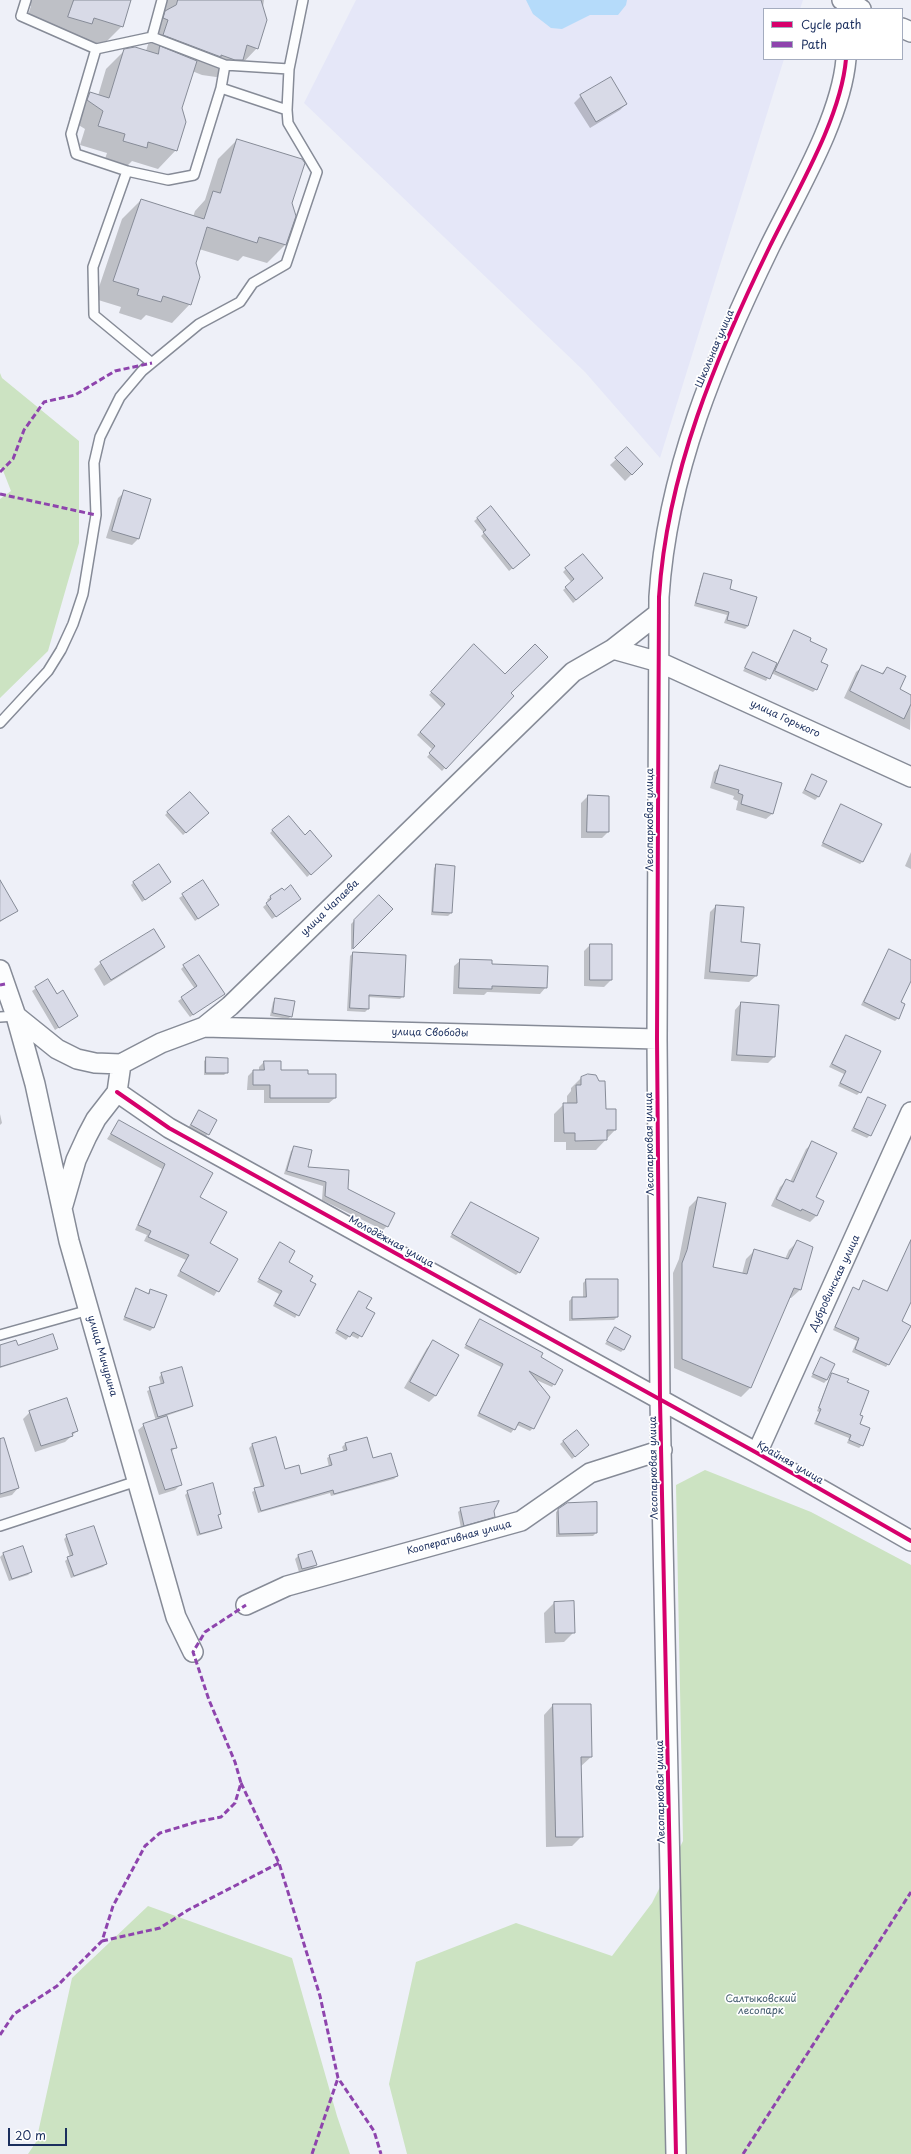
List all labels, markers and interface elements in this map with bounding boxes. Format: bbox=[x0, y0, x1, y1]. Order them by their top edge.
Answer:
legend bbox=[763, 8, 903, 60]
text: Cycle path bbox=[801, 15, 862, 33]
text: Path bbox=[801, 35, 827, 53]
street label: Школьная улица bbox=[693, 308, 737, 390]
street label: улица Горького bbox=[748, 698, 822, 740]
street label: Лесопарковая улица bbox=[644, 768, 656, 872]
street label: улица Чапаева bbox=[299, 877, 361, 939]
street label: улица Свободы bbox=[392, 1026, 468, 1040]
street label: Лесопарковая улица bbox=[643, 1092, 657, 1196]
street label: Молодёжная улица bbox=[346, 1214, 436, 1270]
street label: Дубровинская улица bbox=[807, 1233, 863, 1333]
street label: улица Мичурина bbox=[85, 1314, 119, 1398]
street label: Лесопарковая улица bbox=[647, 1416, 661, 1520]
street label: Крайняя улица bbox=[755, 1439, 825, 1487]
street label: Кооперативная улица bbox=[405, 1518, 513, 1558]
street label: Лесопарковая улица bbox=[654, 1740, 668, 1844]
park label: Салтыковский лесопарк bbox=[726, 1993, 796, 2016]
scale bar bbox=[10, 2120, 69, 2146]
text: 20 m bbox=[15, 2126, 46, 2144]

